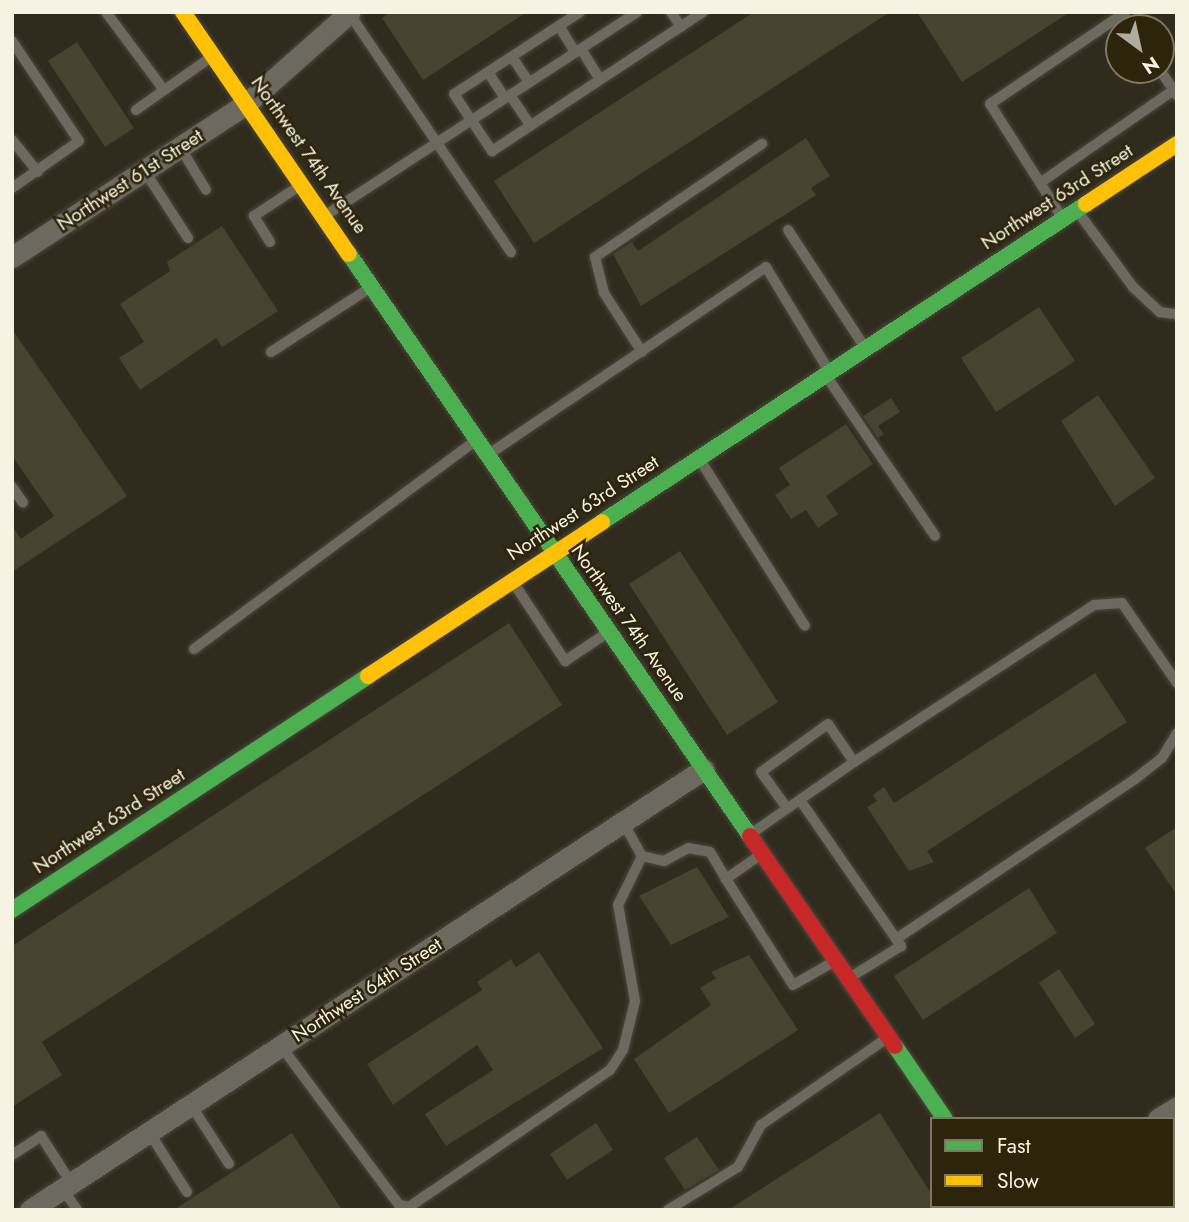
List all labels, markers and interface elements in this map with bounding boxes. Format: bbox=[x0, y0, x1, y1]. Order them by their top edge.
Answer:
north arrow bbox=[1105, 14, 1175, 84]
text: N bbox=[1137, 50, 1164, 81]
street label: Northwest 74th Avenue bbox=[246, 72, 372, 238]
street label: Northwest 61st Street bbox=[53, 124, 207, 236]
street label: Northwest 63rd Street bbox=[977, 139, 1137, 255]
street label: Northwest 63rd Street bbox=[503, 450, 663, 566]
street label: Northwest 74th Avenue bbox=[566, 540, 692, 706]
street label: Northwest 63rd Street bbox=[29, 763, 189, 879]
street label: Northwest 64th Street bbox=[288, 933, 446, 1047]
legend bbox=[930, 1117, 1175, 1208]
text: Fast bbox=[997, 1131, 1030, 1161]
text: Slow bbox=[997, 1166, 1039, 1196]

